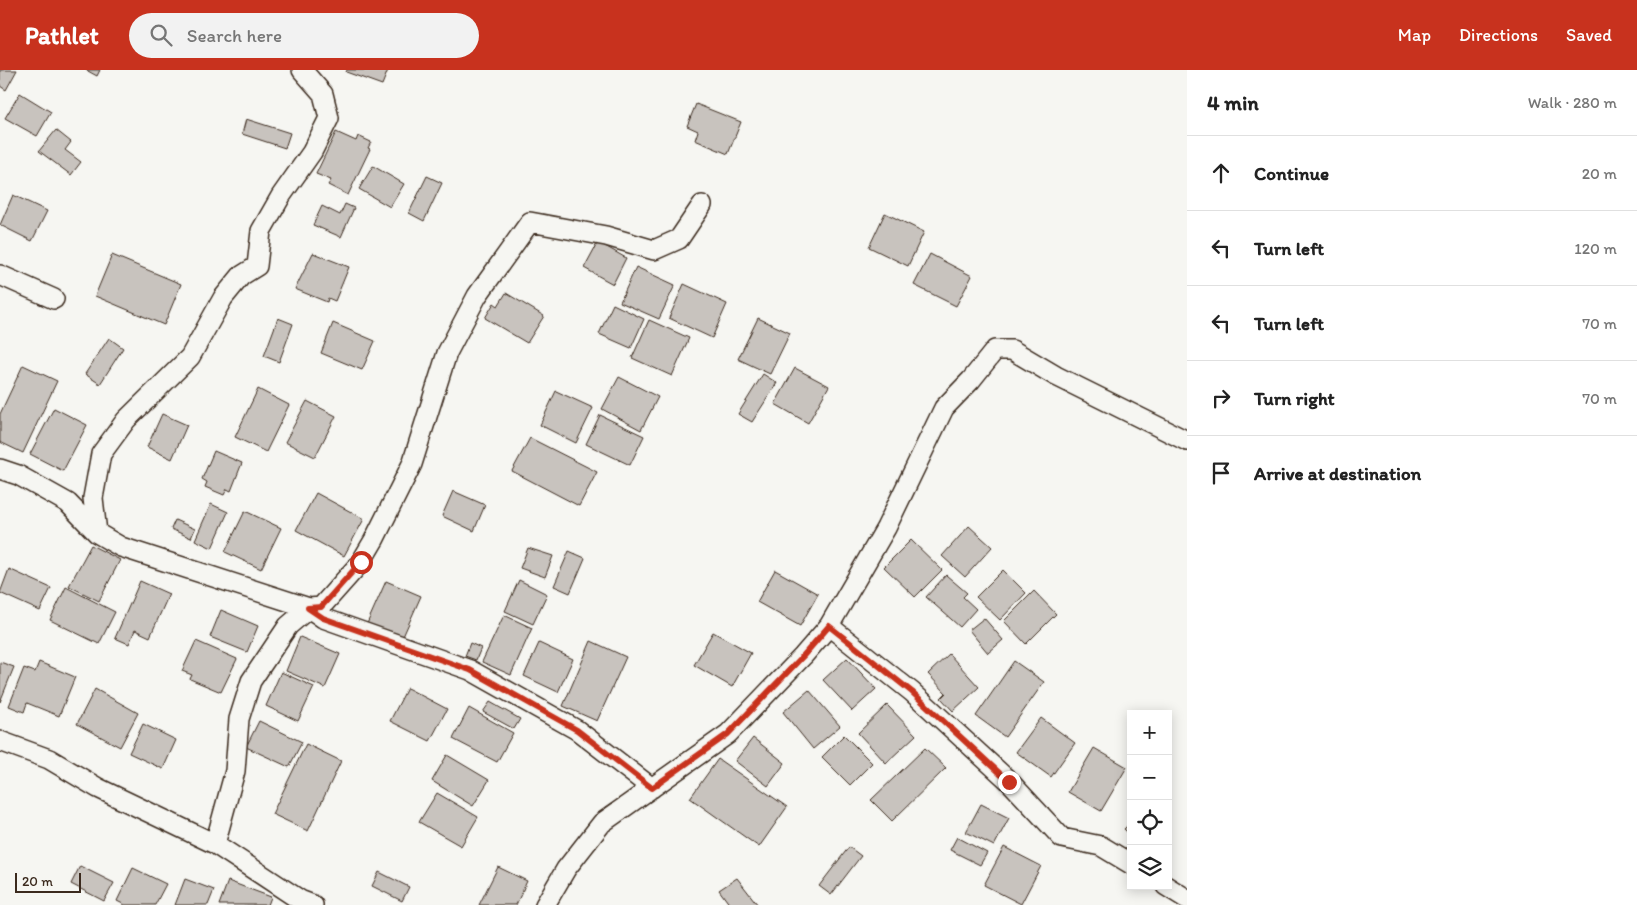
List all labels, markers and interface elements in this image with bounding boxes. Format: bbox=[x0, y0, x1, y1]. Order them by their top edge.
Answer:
search box bbox=[129, 13, 479, 58]
text: Pathlet bbox=[25, 21, 99, 50]
icon: search bbox=[147, 21, 175, 49]
text: Search here bbox=[187, 24, 282, 47]
text: Map bbox=[1398, 24, 1431, 46]
text: Directions bbox=[1459, 24, 1538, 46]
text: Saved bbox=[1566, 24, 1612, 46]
text: 4 min bbox=[1207, 90, 1259, 115]
text: Walk · 280 m bbox=[1528, 93, 1617, 112]
icon: ahead bbox=[1207, 159, 1235, 187]
text: Continue bbox=[1254, 162, 1329, 185]
text: 20 m bbox=[1582, 164, 1617, 183]
icon: left bbox=[1207, 234, 1235, 262]
text: Turn left bbox=[1254, 237, 1324, 260]
text: 120 m bbox=[1574, 239, 1617, 258]
icon: left bbox=[1207, 309, 1235, 337]
text: Turn left bbox=[1254, 312, 1324, 335]
text: 70 m bbox=[1582, 314, 1617, 333]
icon: right bbox=[1207, 384, 1235, 412]
text: Turn right bbox=[1254, 387, 1335, 410]
text: 70 m bbox=[1582, 389, 1617, 408]
icon: arrive bbox=[1207, 459, 1235, 487]
text: Arrive at destination bbox=[1254, 462, 1421, 485]
route start bbox=[350, 551, 373, 574]
map controls bbox=[1127, 710, 1172, 890]
button: + bbox=[1127, 710, 1172, 755]
button: − bbox=[1127, 755, 1172, 800]
route end bbox=[998, 771, 1021, 794]
button: locate bbox=[1127, 800, 1172, 845]
button: layers bbox=[1127, 845, 1172, 890]
scale bar bbox=[15, 870, 81, 893]
text: 20 m bbox=[22, 873, 53, 890]

